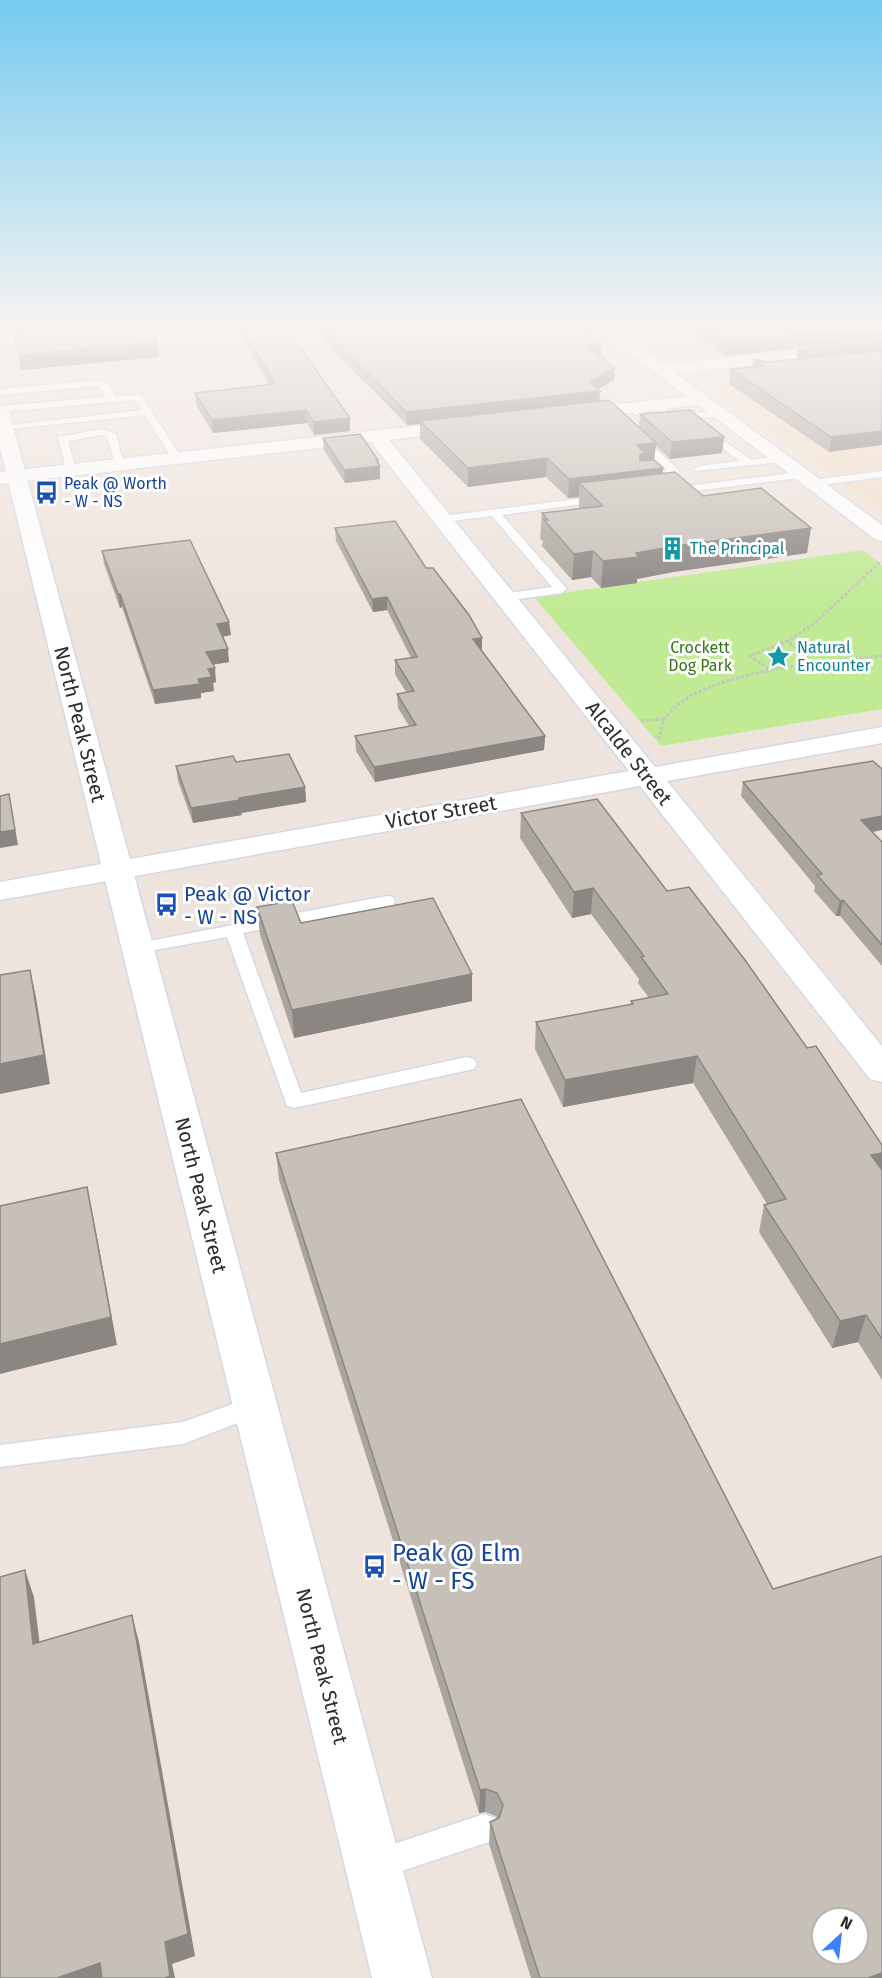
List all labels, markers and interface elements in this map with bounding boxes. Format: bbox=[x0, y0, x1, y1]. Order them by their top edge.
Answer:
place label: Peak @ Worth - W - NS bbox=[64, 474, 167, 511]
bus stop icon: Peak @ Worth - W - NS bbox=[33, 479, 59, 505]
building icon: The Principal bbox=[659, 535, 685, 561]
place label: The Principal bbox=[690, 539, 785, 558]
park label: Crockett Dog Park bbox=[668, 638, 733, 675]
place label: Natural Encounter bbox=[797, 638, 871, 675]
place icon: Natural Encounter bbox=[766, 643, 792, 669]
street label: North Peak Street bbox=[49, 644, 111, 805]
street label: Alcalde Street bbox=[581, 696, 678, 810]
street label: Victor Street bbox=[384, 790, 499, 834]
place label: Peak @ Victor - W - NS bbox=[184, 882, 311, 929]
bus stop icon: Peak @ Victor - W - NS bbox=[153, 892, 179, 918]
street label: North Peak Street bbox=[170, 1115, 232, 1276]
place label: Peak @ Elm - W - FS bbox=[392, 1539, 521, 1595]
bus stop icon: Peak @ Elm - W - FS bbox=[361, 1554, 387, 1580]
street label: North Peak Street bbox=[291, 1586, 353, 1747]
north arrow bbox=[810, 1906, 870, 1966]
text: N bbox=[838, 1912, 856, 1934]

